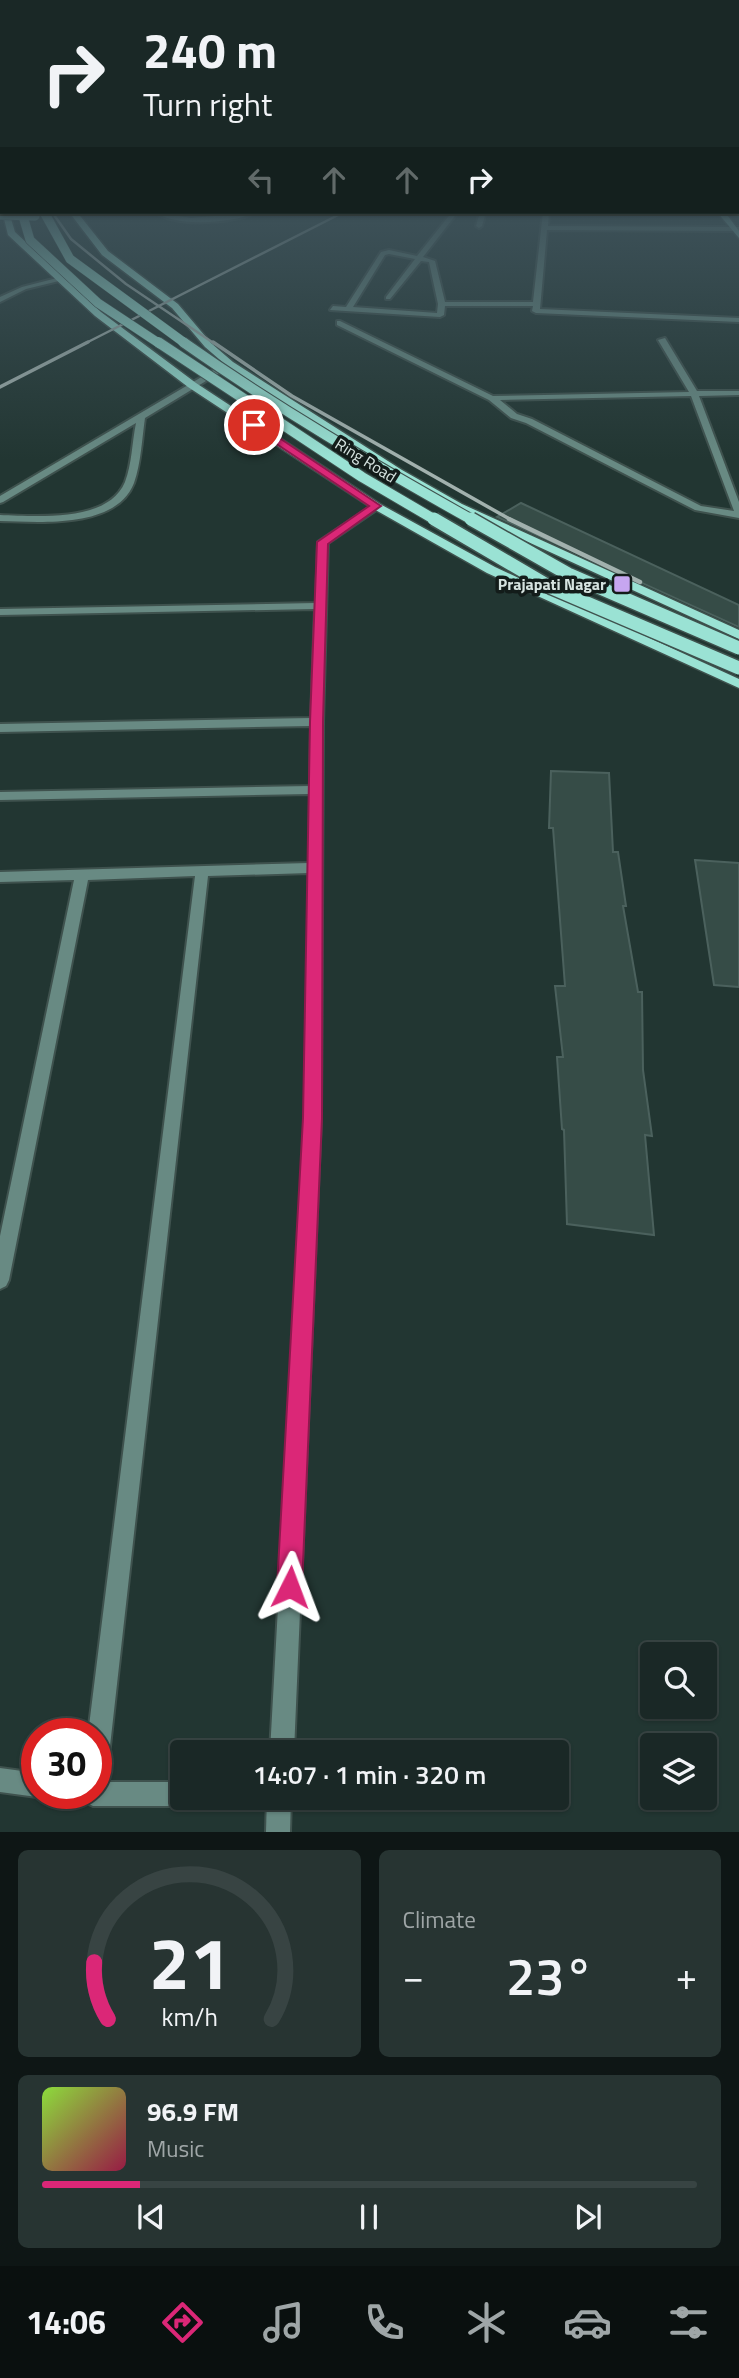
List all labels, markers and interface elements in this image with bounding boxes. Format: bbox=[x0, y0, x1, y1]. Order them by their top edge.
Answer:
text: 240 m bbox=[143, 12, 277, 87]
icon: right bbox=[28, 28, 119, 119]
text: Turn right bbox=[143, 80, 272, 128]
icon: left bbox=[242, 161, 280, 199]
icon: ahead bbox=[315, 161, 353, 199]
icon: ahead bbox=[388, 161, 426, 199]
icon: right bbox=[461, 161, 499, 199]
pin bbox=[224, 395, 284, 455]
icon: arrive bbox=[235, 406, 273, 444]
street label: Ring Road bbox=[331, 432, 401, 488]
place label: Prajapati Nagar bbox=[498, 572, 606, 596]
marker: Prajapati Nagar bbox=[612, 574, 632, 594]
position arrow bbox=[253, 1550, 327, 1624]
map controls bbox=[640, 1642, 717, 1810]
button: search bbox=[640, 1642, 717, 1719]
speed limit sign: 30 bbox=[21, 1718, 112, 1809]
button: layers bbox=[640, 1733, 717, 1810]
text: 14:07 · 1 min · 320 m bbox=[253, 1755, 486, 1794]
text: Climate bbox=[403, 1902, 476, 1937]
text: 21 bbox=[148, 1908, 230, 2018]
text: 23° bbox=[506, 1936, 593, 2015]
text: − bbox=[403, 1947, 424, 2005]
text: + bbox=[676, 1947, 697, 2005]
text: km/h bbox=[161, 1998, 218, 2036]
text: 96.9 FM bbox=[147, 2092, 239, 2131]
text: Music bbox=[147, 2131, 204, 2166]
icon: previous bbox=[132, 2198, 170, 2236]
icon: pause bbox=[350, 2198, 388, 2236]
icon: next bbox=[569, 2198, 607, 2236]
text: 14:06 bbox=[26, 2298, 106, 2346]
icon: directions bbox=[158, 2298, 207, 2347]
icon: music bbox=[259, 2298, 308, 2347]
icon: phone bbox=[360, 2298, 409, 2347]
icon: climate bbox=[462, 2298, 511, 2347]
icon: car bbox=[563, 2298, 612, 2347]
icon: filters bbox=[664, 2298, 713, 2347]

